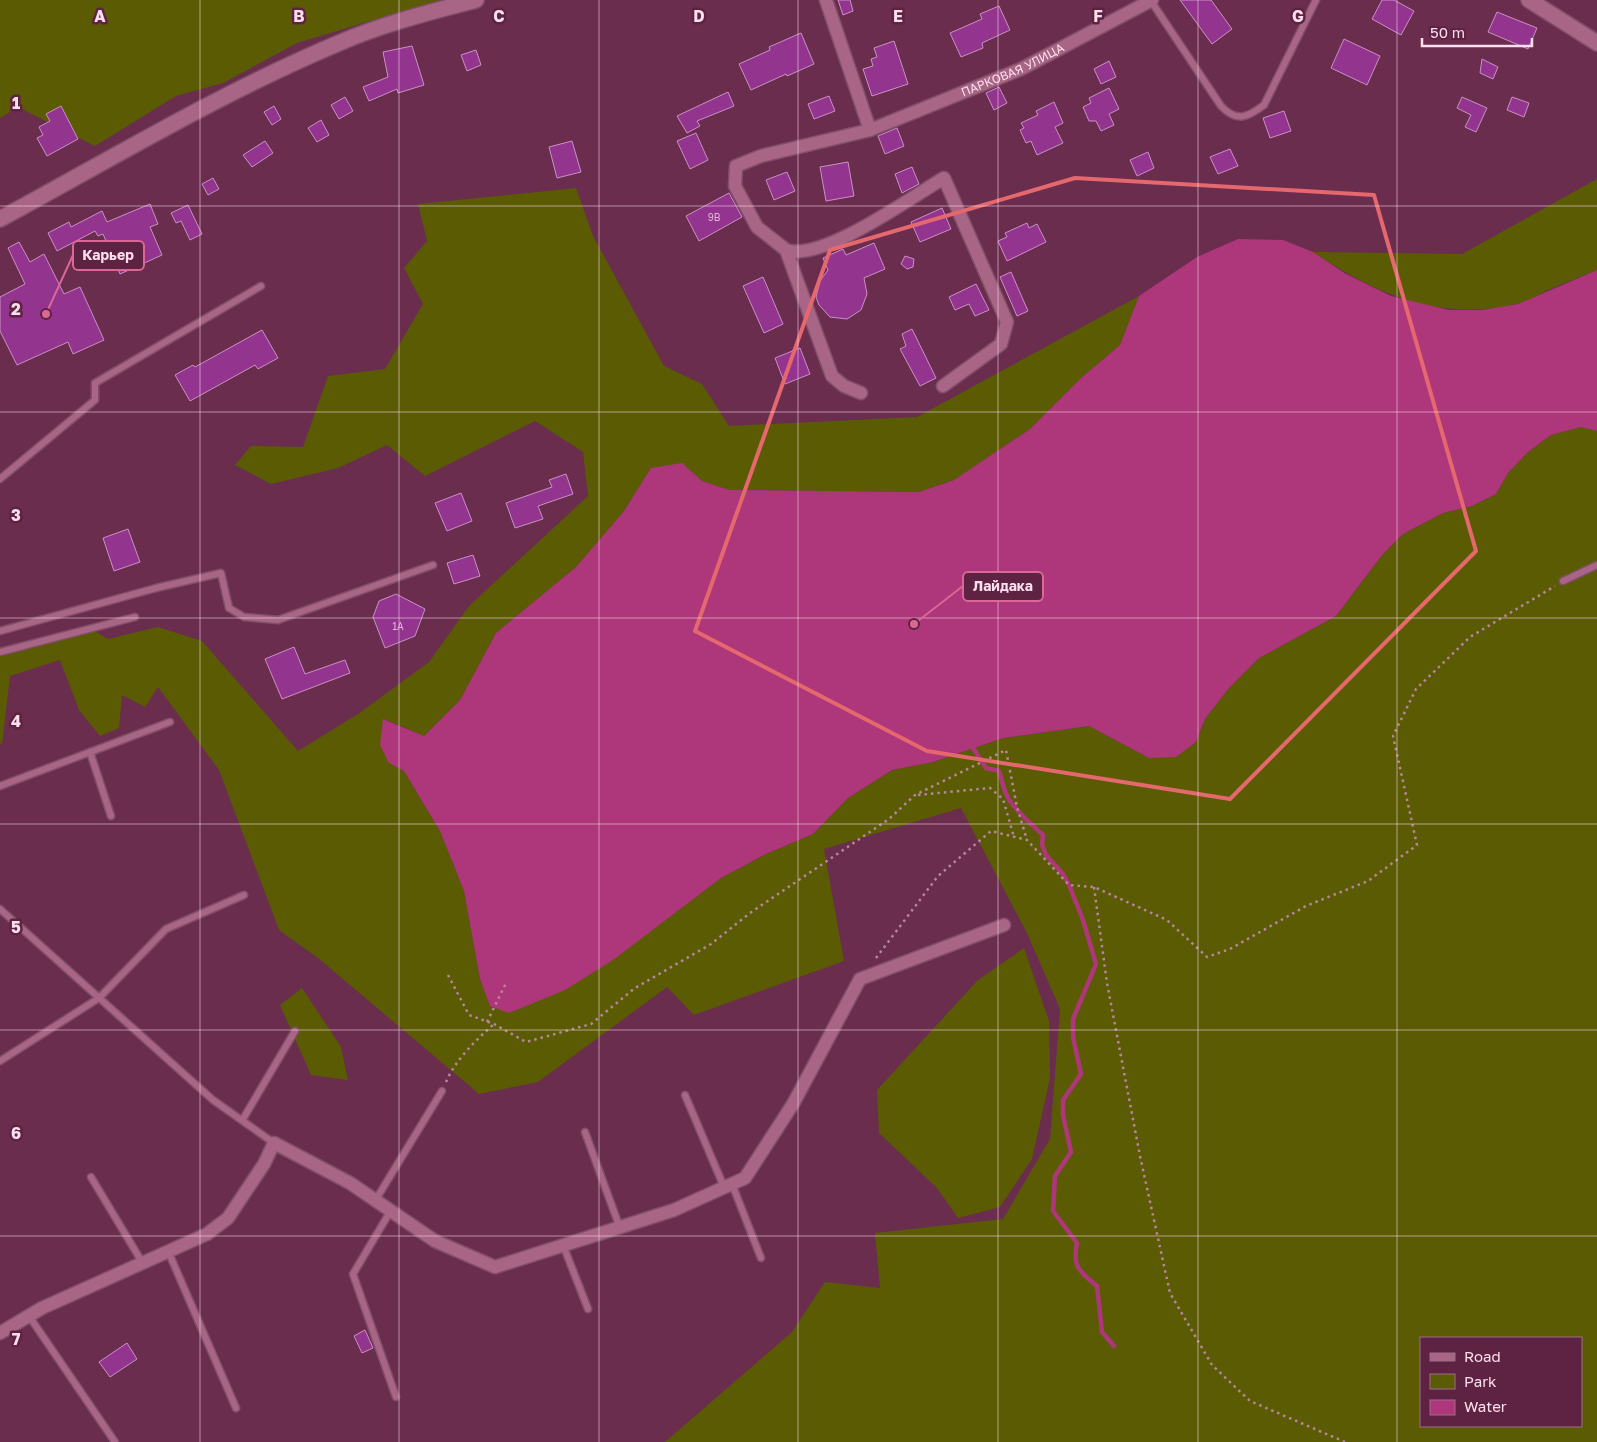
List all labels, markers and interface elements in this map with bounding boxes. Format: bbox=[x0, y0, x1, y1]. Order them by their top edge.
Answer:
text: A bbox=[94, 6, 106, 26]
text: B bbox=[293, 6, 305, 26]
text: C bbox=[493, 6, 505, 26]
text: D bbox=[693, 6, 705, 26]
text: E bbox=[893, 6, 903, 26]
text: F bbox=[1093, 6, 1103, 26]
text: G bbox=[1292, 6, 1304, 26]
scale bar bbox=[1422, 15, 1532, 47]
text: 50 m bbox=[1430, 23, 1465, 41]
street label: ПАРКОВАЯ УЛИЦА bbox=[959, 40, 1067, 99]
text: 1 bbox=[12, 93, 20, 113]
house number: 9В bbox=[708, 211, 721, 223]
callout: Карьер bbox=[73, 241, 144, 270]
text: Карьер bbox=[82, 246, 134, 263]
text: 2 bbox=[11, 299, 21, 319]
text: 3 bbox=[11, 505, 21, 525]
callout: Лайдака bbox=[963, 572, 1043, 601]
text: Лайдака bbox=[973, 577, 1033, 594]
house number: 1А bbox=[392, 620, 404, 632]
text: 4 bbox=[11, 711, 21, 731]
text: 5 bbox=[11, 917, 21, 937]
text: 6 bbox=[11, 1123, 21, 1143]
text: 7 bbox=[12, 1329, 21, 1349]
legend bbox=[1420, 1337, 1582, 1427]
text: Road bbox=[1464, 1347, 1501, 1365]
text: Park bbox=[1464, 1372, 1497, 1390]
text: Water bbox=[1464, 1397, 1507, 1415]

